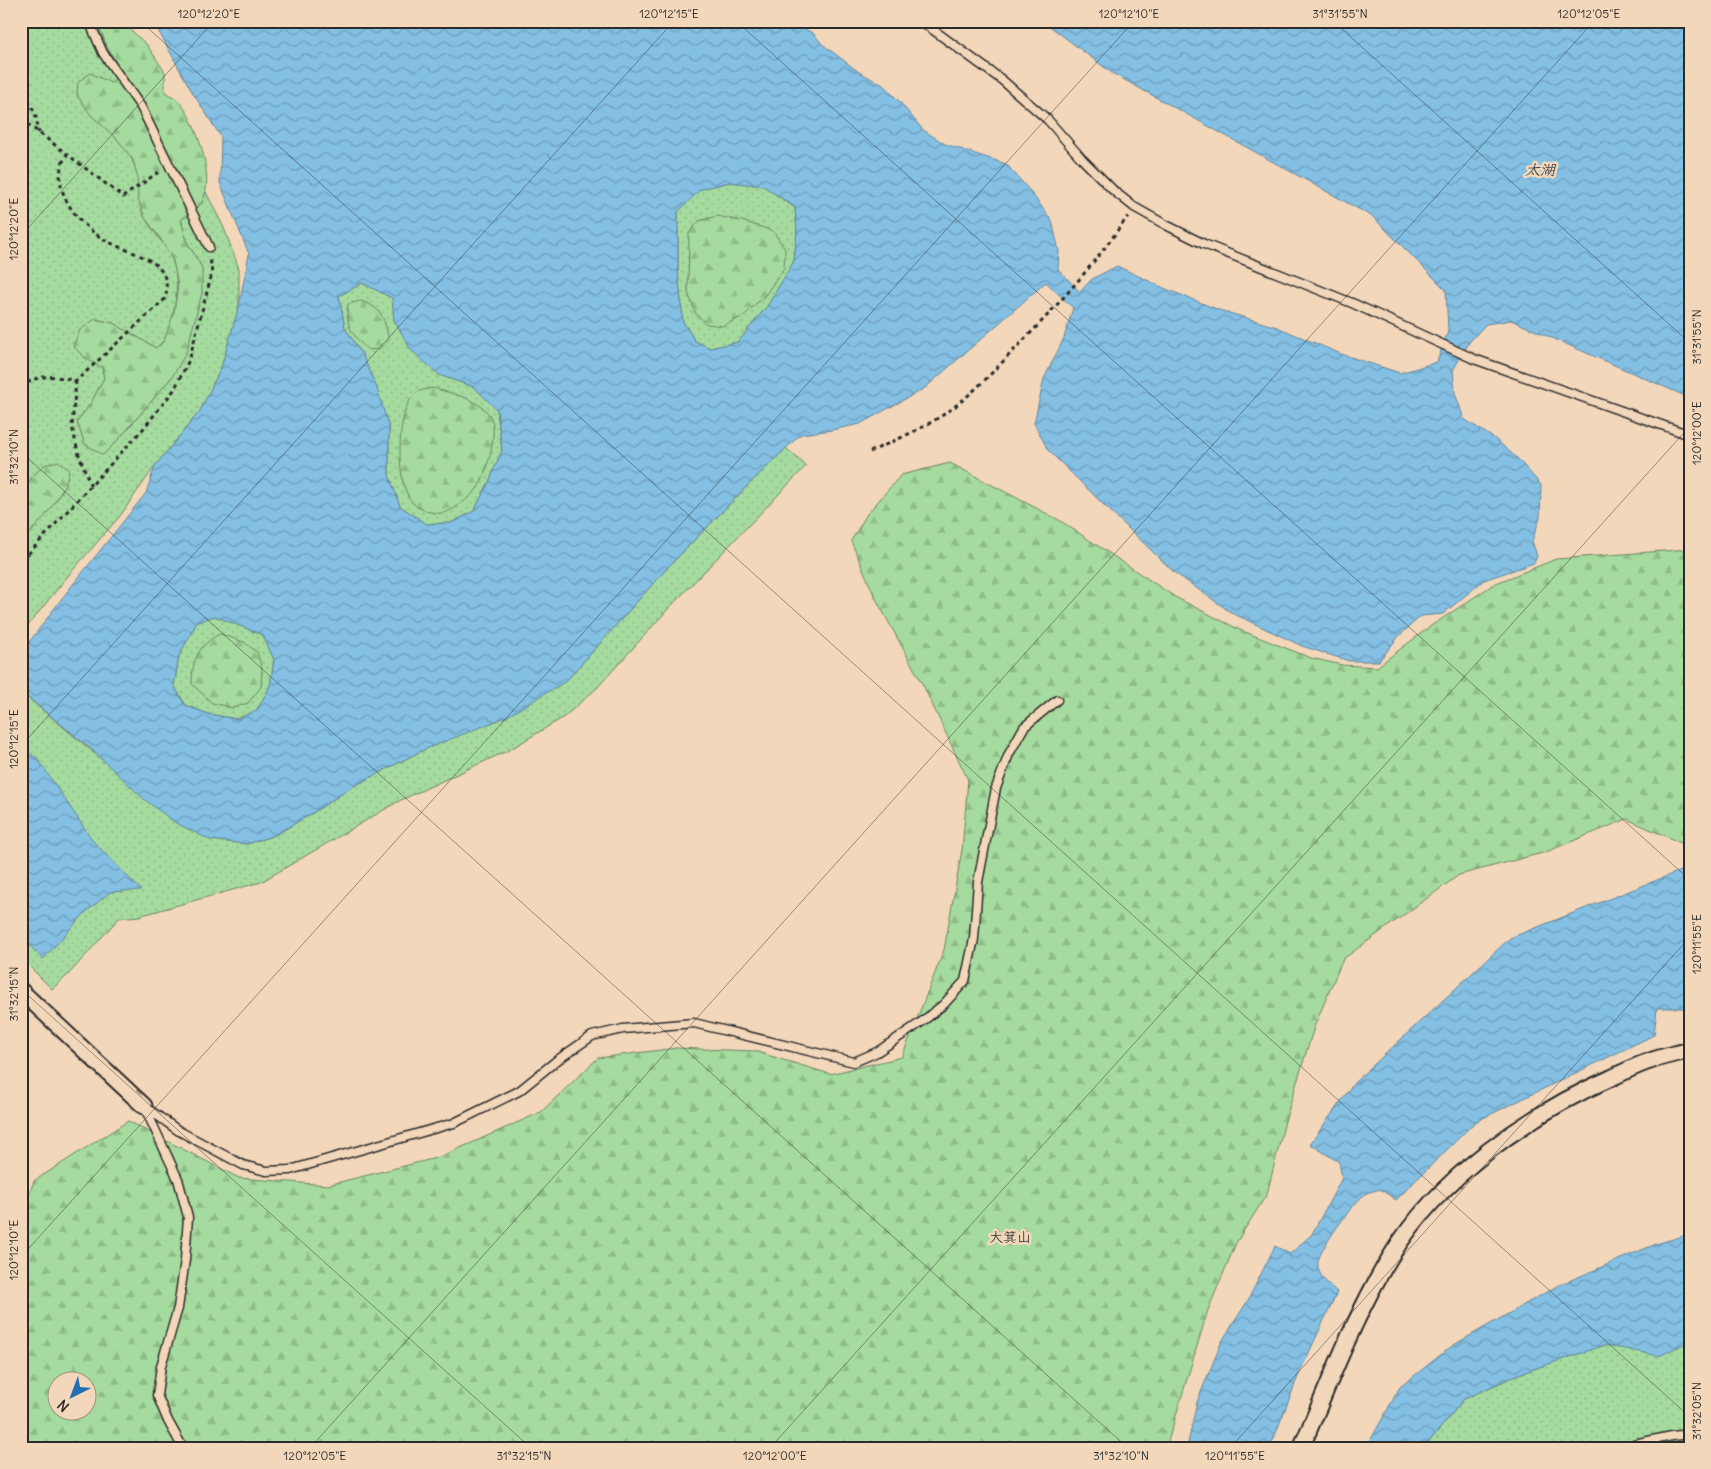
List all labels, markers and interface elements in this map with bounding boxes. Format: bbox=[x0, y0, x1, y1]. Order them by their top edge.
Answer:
text: 120°12'20"E bbox=[178, 6, 240, 21]
text: 120°12'15"E bbox=[639, 6, 699, 21]
text: 120°12'10"E bbox=[1099, 6, 1159, 21]
text: 31°31'55"N bbox=[1312, 6, 1368, 21]
text: 120°12'05"E bbox=[1558, 6, 1620, 21]
water label: 太湖 bbox=[1525, 160, 1557, 179]
text: 120°12'20"E bbox=[6, 198, 21, 260]
text: 31°31'55"N bbox=[1689, 309, 1704, 365]
text: 120°12'00"E bbox=[1689, 401, 1704, 465]
text: 31°32'10"N bbox=[6, 429, 21, 485]
text: 120°12'15"E bbox=[6, 709, 21, 769]
text: 120°11'55"E bbox=[1689, 914, 1704, 974]
text: 31°32'15"N bbox=[6, 966, 21, 1022]
text: 120°12'10"E bbox=[6, 1220, 21, 1280]
park label: 大箕山 bbox=[989, 1228, 1031, 1246]
north arrow bbox=[48, 1372, 98, 1422]
text: 31°32'05"N bbox=[1689, 1382, 1704, 1440]
text: N bbox=[54, 1396, 73, 1416]
text: 120°12'05"E bbox=[284, 1448, 346, 1463]
text: 31°32'15"N bbox=[496, 1448, 552, 1463]
text: 120°12'00"E bbox=[743, 1448, 807, 1463]
text: 31°32'10"N bbox=[1093, 1448, 1149, 1463]
text: 120°11'55"E bbox=[1205, 1448, 1265, 1463]

